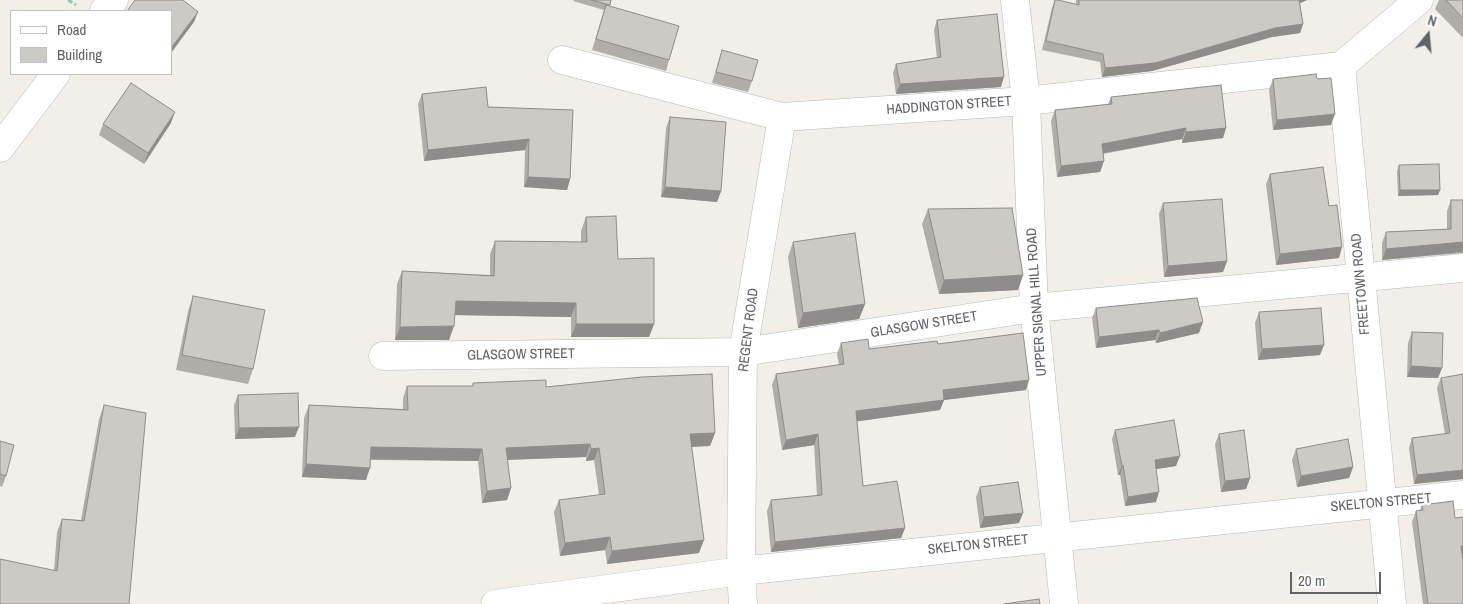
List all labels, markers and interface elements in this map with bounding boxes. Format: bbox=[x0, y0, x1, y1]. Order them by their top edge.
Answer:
legend bbox=[10, 10, 172, 75]
north arrow bbox=[1403, 10, 1453, 60]
text: N bbox=[1426, 11, 1439, 30]
text: Road bbox=[57, 19, 86, 40]
text: Building bbox=[57, 44, 102, 65]
street label: HADDINGTON STREET bbox=[886, 93, 1012, 119]
street label: UPPER SIGNAL HILL ROAD bbox=[1023, 227, 1051, 377]
street label: FREETOWN ROAD bbox=[1348, 233, 1374, 335]
street label: REGENT ROAD bbox=[736, 287, 762, 373]
street label: GLASGOW STREET bbox=[869, 308, 979, 342]
street label: GLASGOW STREET bbox=[467, 346, 575, 364]
street label: SKELTON STREET bbox=[1330, 490, 1432, 516]
street label: SKELTON STREET bbox=[927, 531, 1029, 559]
scale bar bbox=[1293, 562, 1384, 594]
text: 20 m bbox=[1298, 570, 1325, 591]

